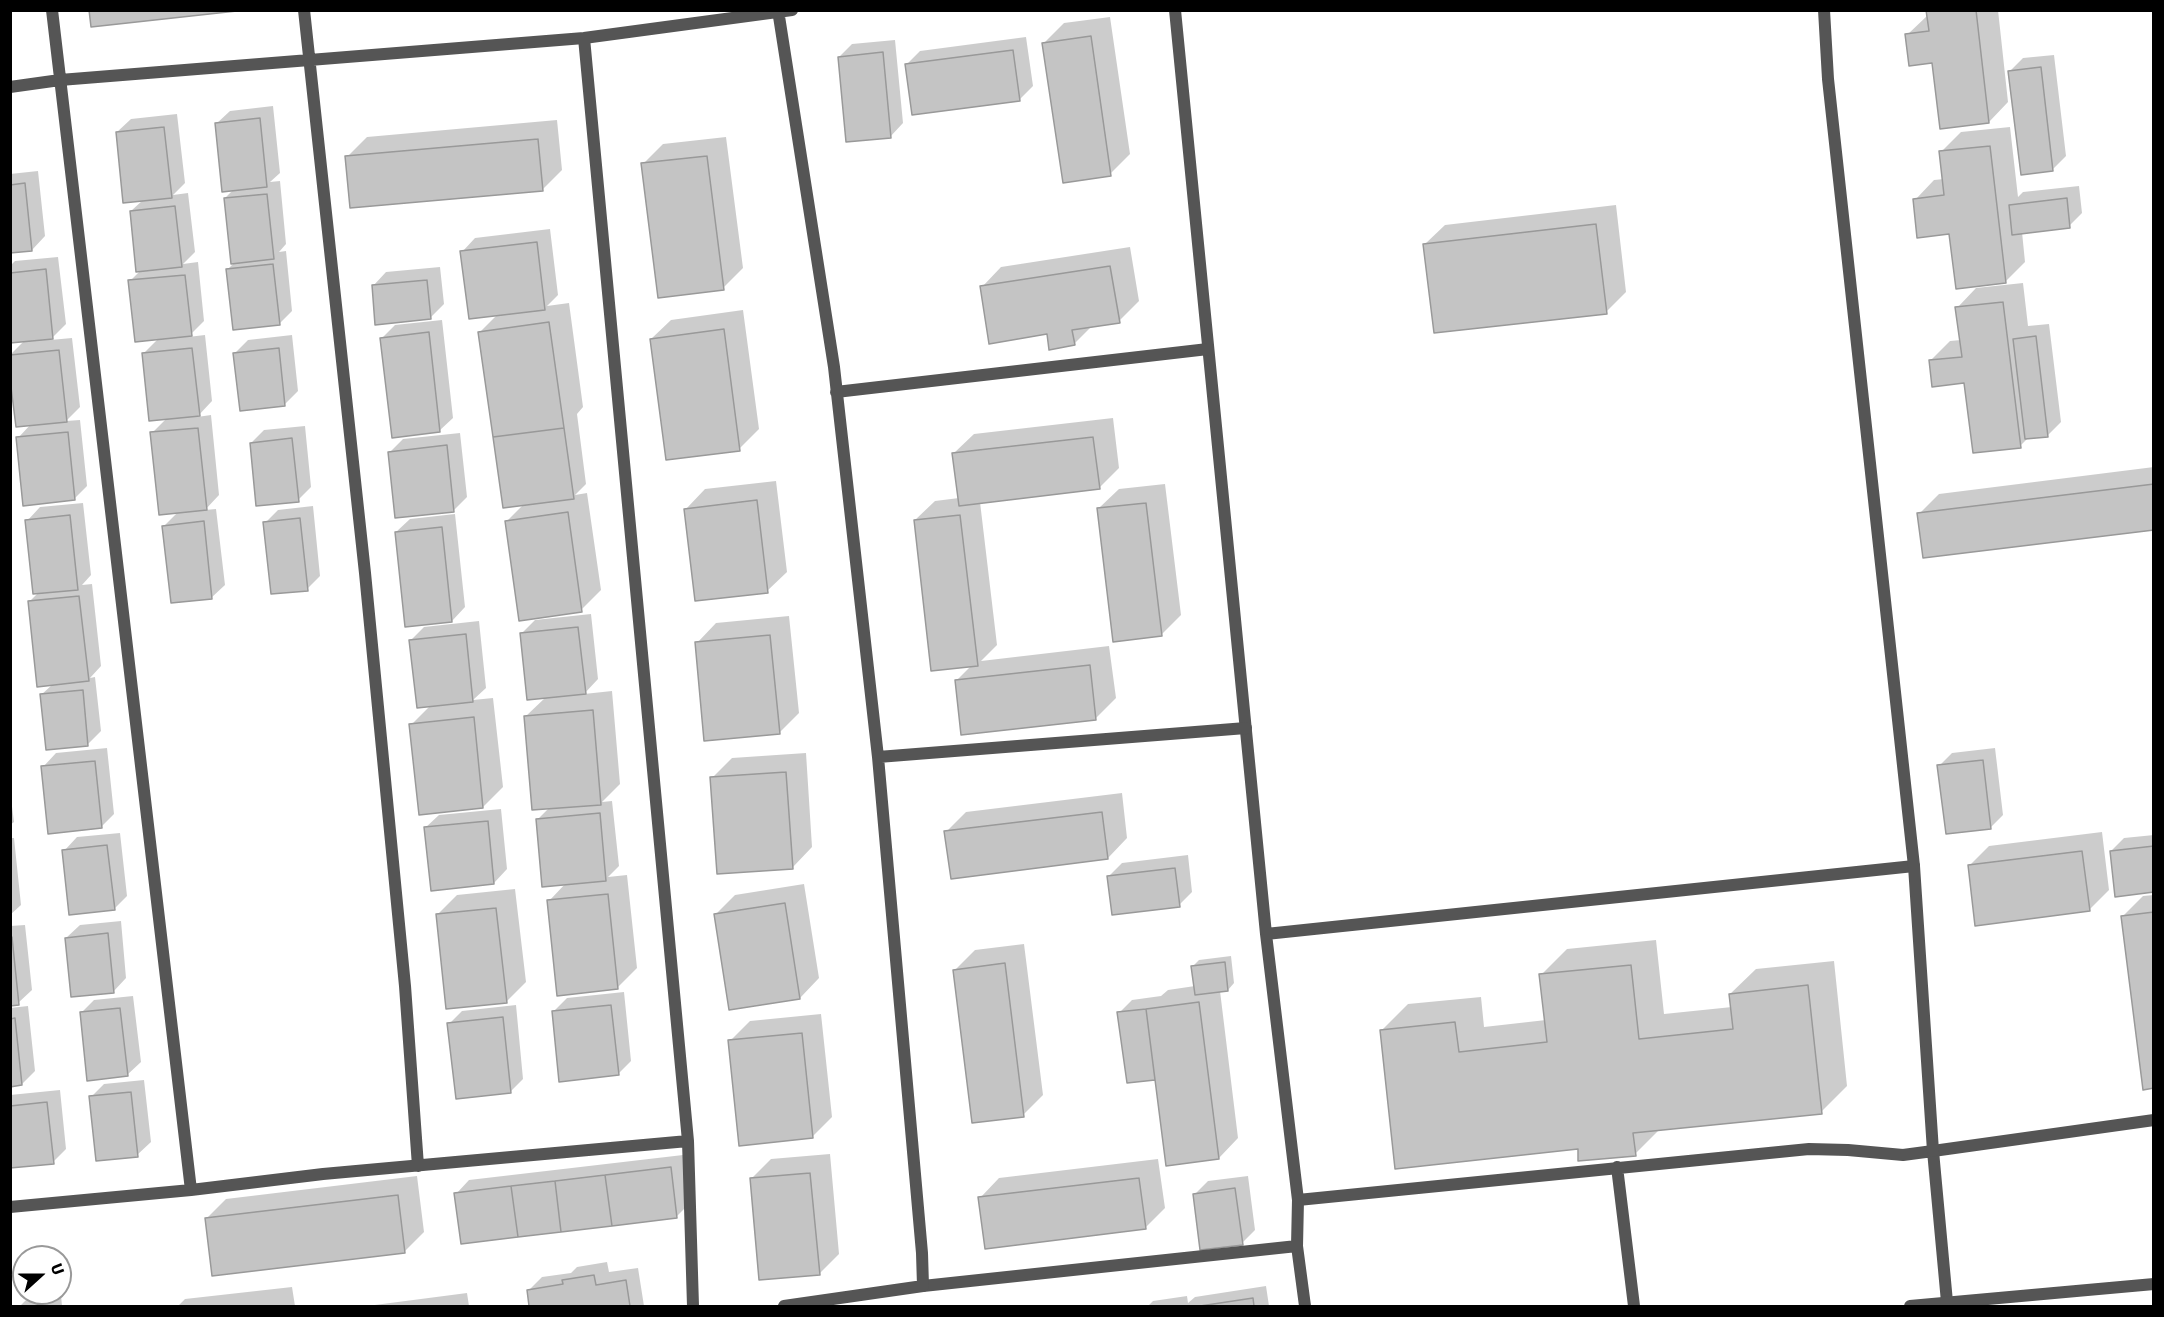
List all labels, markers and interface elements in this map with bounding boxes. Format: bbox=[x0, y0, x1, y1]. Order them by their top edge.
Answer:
north arrow bbox=[12, 1245, 72, 1305]
text: U bbox=[47, 1261, 68, 1277]

